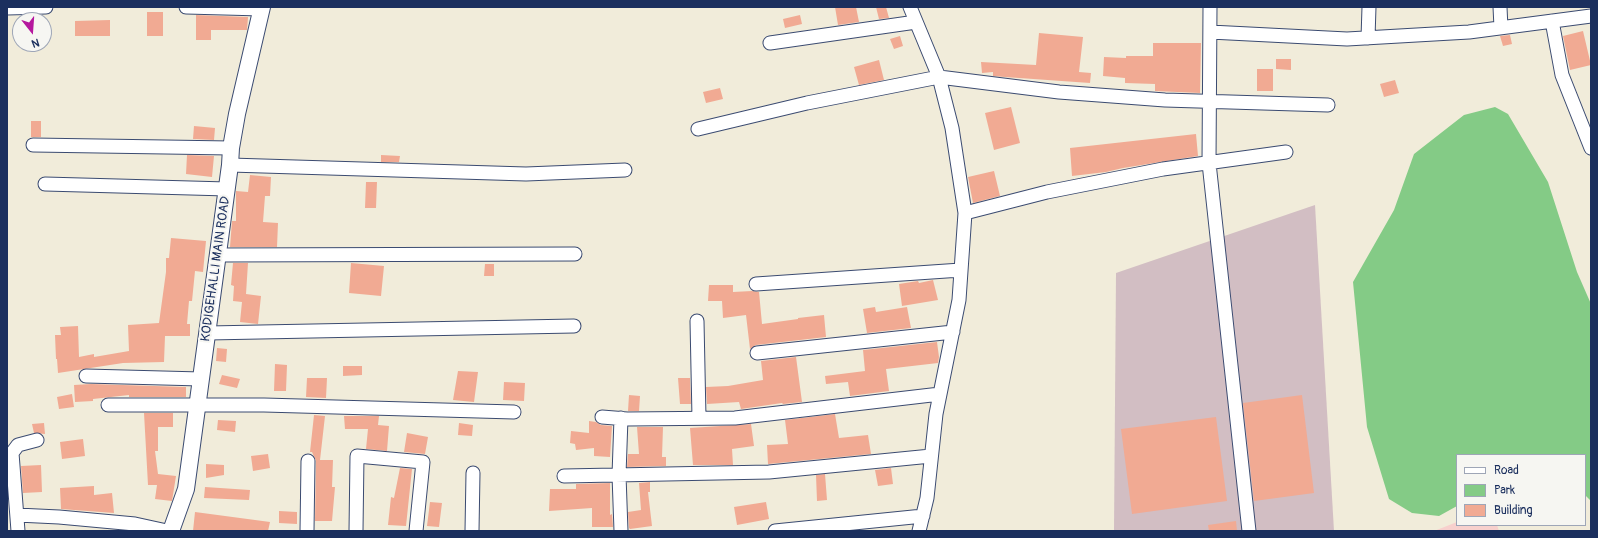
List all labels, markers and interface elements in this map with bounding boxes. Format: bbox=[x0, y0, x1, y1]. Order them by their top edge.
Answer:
north arrow bbox=[12, 12, 52, 52]
text: N bbox=[30, 36, 41, 50]
street label: KODIGEHALLI MAIN ROAD bbox=[198, 195, 234, 343]
legend bbox=[1456, 454, 1586, 526]
text: Road bbox=[1494, 463, 1519, 478]
text: Park bbox=[1494, 483, 1515, 498]
text: Building bbox=[1494, 503, 1533, 518]

